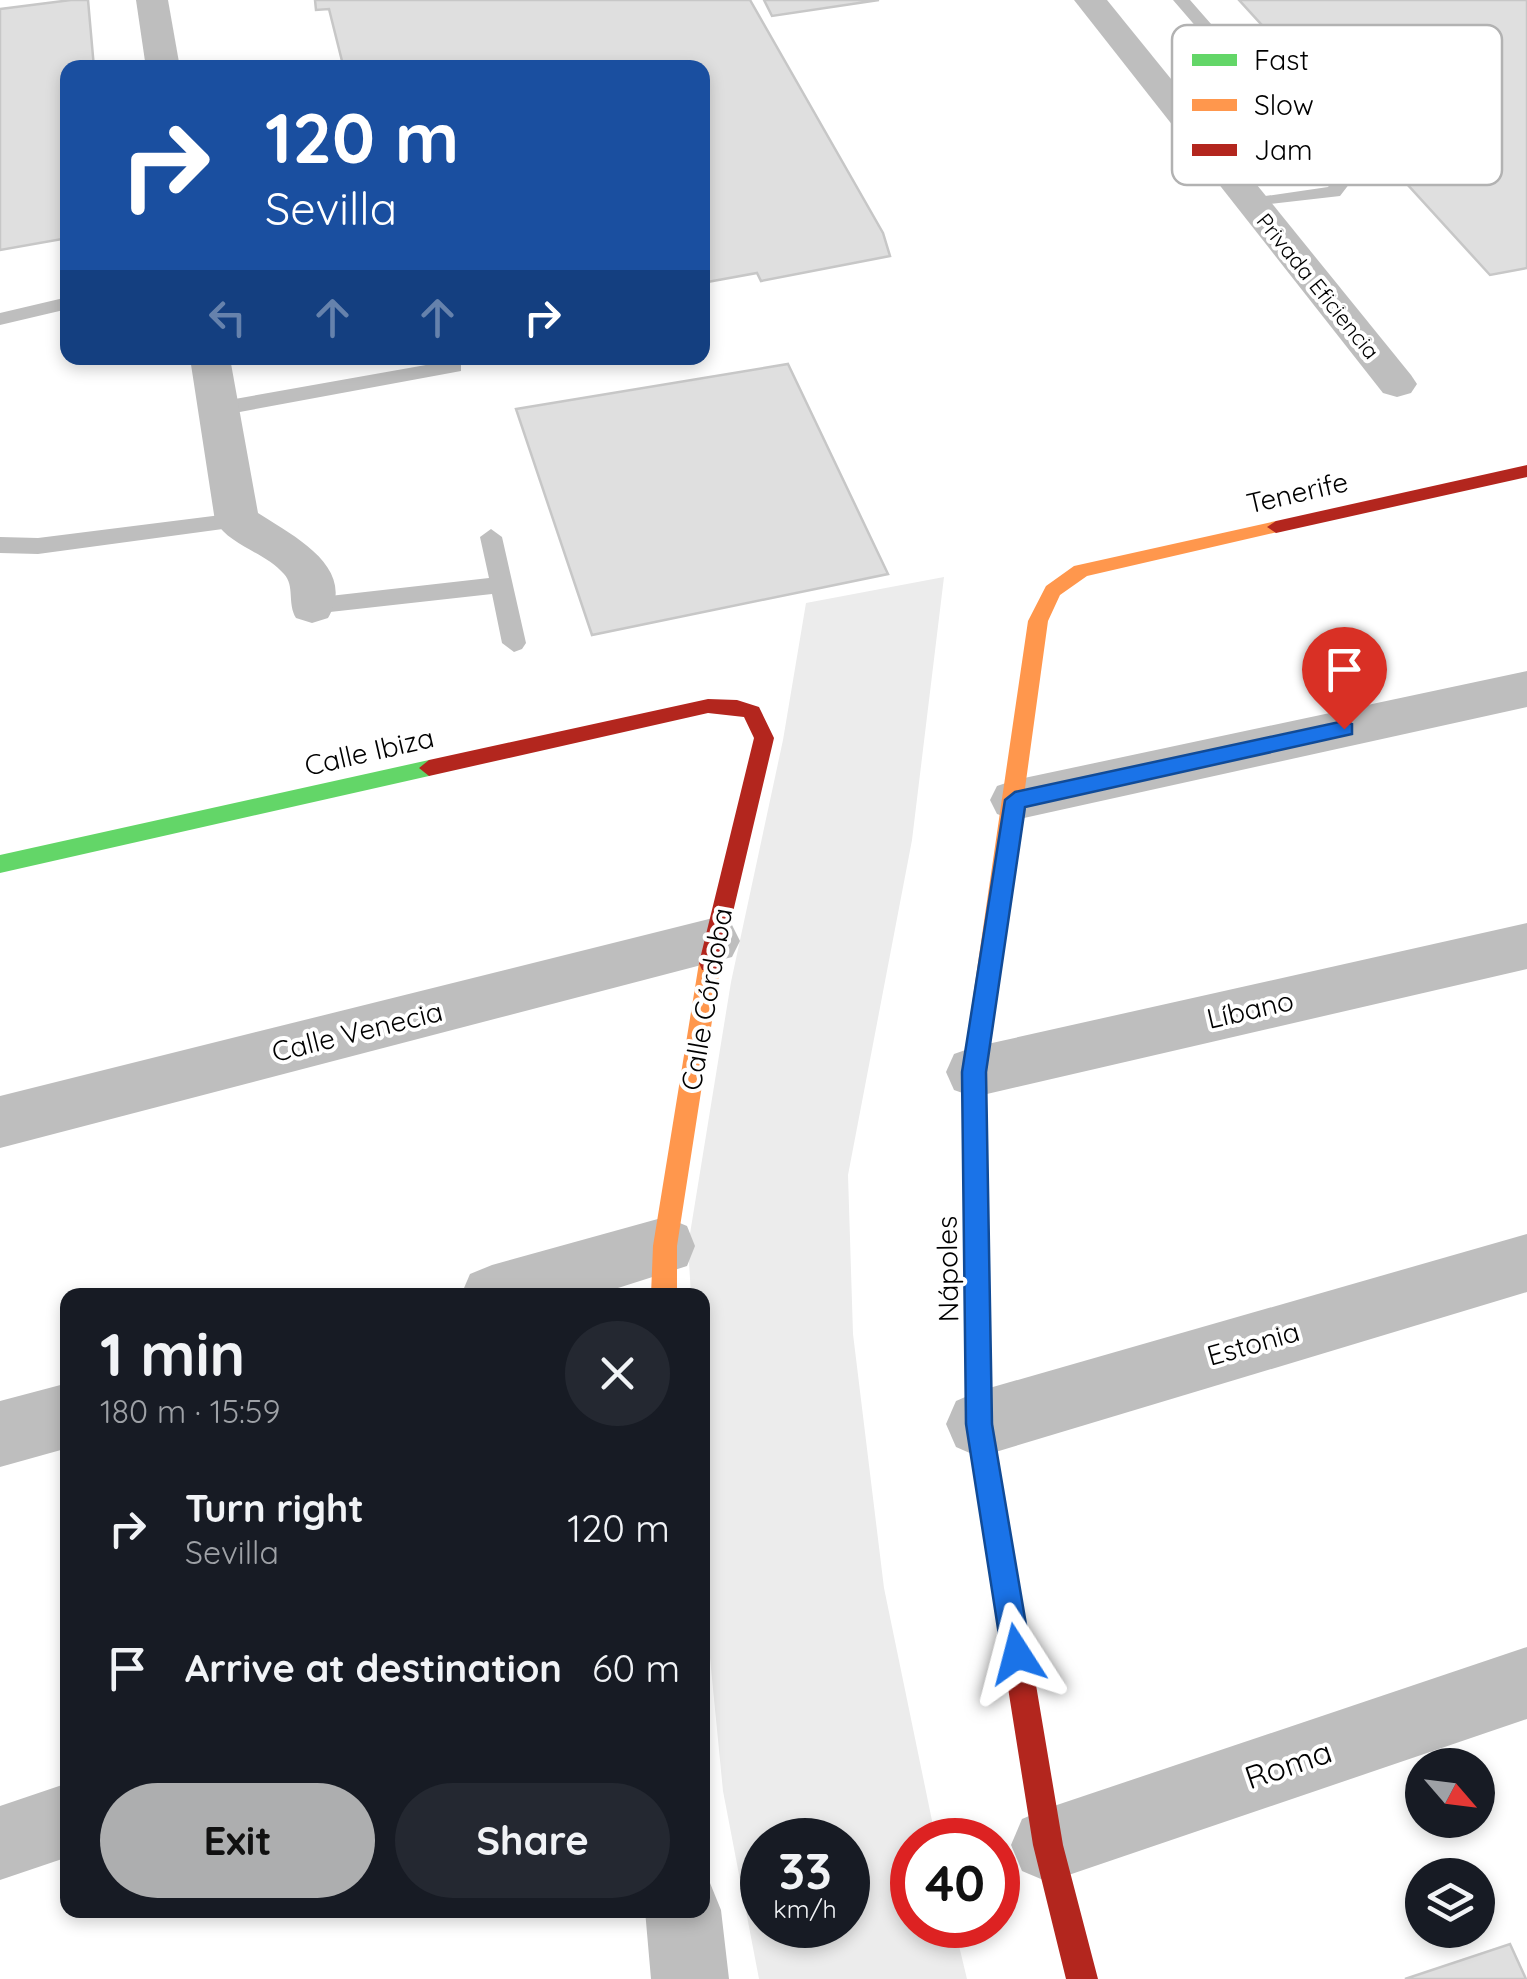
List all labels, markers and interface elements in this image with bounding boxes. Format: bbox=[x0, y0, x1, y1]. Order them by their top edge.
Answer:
legend bbox=[1172, 25, 1502, 185]
text: Fast bbox=[1254, 42, 1309, 77]
text: Slow bbox=[1254, 87, 1314, 122]
text: 120 m bbox=[265, 93, 459, 181]
icon: right bbox=[100, 100, 230, 230]
text: Jam bbox=[1254, 132, 1313, 167]
text: Sevilla bbox=[265, 180, 397, 236]
street label: Privada Eficiencia bbox=[1251, 207, 1385, 365]
icon: left bbox=[200, 290, 255, 345]
icon: ahead bbox=[305, 290, 360, 345]
icon: ahead bbox=[410, 290, 465, 345]
icon: right bbox=[515, 290, 570, 345]
street label: Tenerife bbox=[1243, 463, 1351, 521]
pin bbox=[1302, 627, 1387, 730]
icon: arrive bbox=[1317, 642, 1372, 697]
street label: Calle Ibiza bbox=[301, 719, 437, 783]
street label: Calle Córdoba bbox=[673, 905, 739, 1093]
street label: Líbano bbox=[1203, 982, 1297, 1036]
street label: Calle Venecia bbox=[268, 993, 446, 1069]
street label: Nápoles bbox=[929, 1216, 965, 1322]
street label: Estonia bbox=[1203, 1313, 1303, 1373]
text: 1 min bbox=[100, 1316, 245, 1391]
button: close bbox=[565, 1321, 670, 1426]
text: 180 m · 15:59 bbox=[100, 1391, 280, 1431]
text: Turn right bbox=[185, 1484, 364, 1532]
icon: right bbox=[100, 1501, 155, 1556]
text: 120 m bbox=[567, 1504, 670, 1552]
text: Sevilla bbox=[185, 1532, 279, 1572]
position arrow bbox=[965, 1602, 1069, 1706]
icon: arrive bbox=[100, 1641, 155, 1696]
text: Arrive at destination bbox=[185, 1644, 562, 1692]
text: 60 m bbox=[592, 1644, 680, 1692]
street label: Roma bbox=[1239, 1731, 1337, 1797]
north arrow bbox=[1405, 1748, 1495, 1838]
map controls bbox=[1405, 1748, 1495, 1948]
button: Exit bbox=[100, 1783, 375, 1898]
button: Share bbox=[395, 1783, 670, 1898]
speed limit sign: 40 bbox=[890, 1818, 1020, 1948]
text: 33 bbox=[778, 1839, 832, 1902]
button: layers bbox=[1405, 1858, 1495, 1948]
text: km/h bbox=[773, 1893, 837, 1924]

